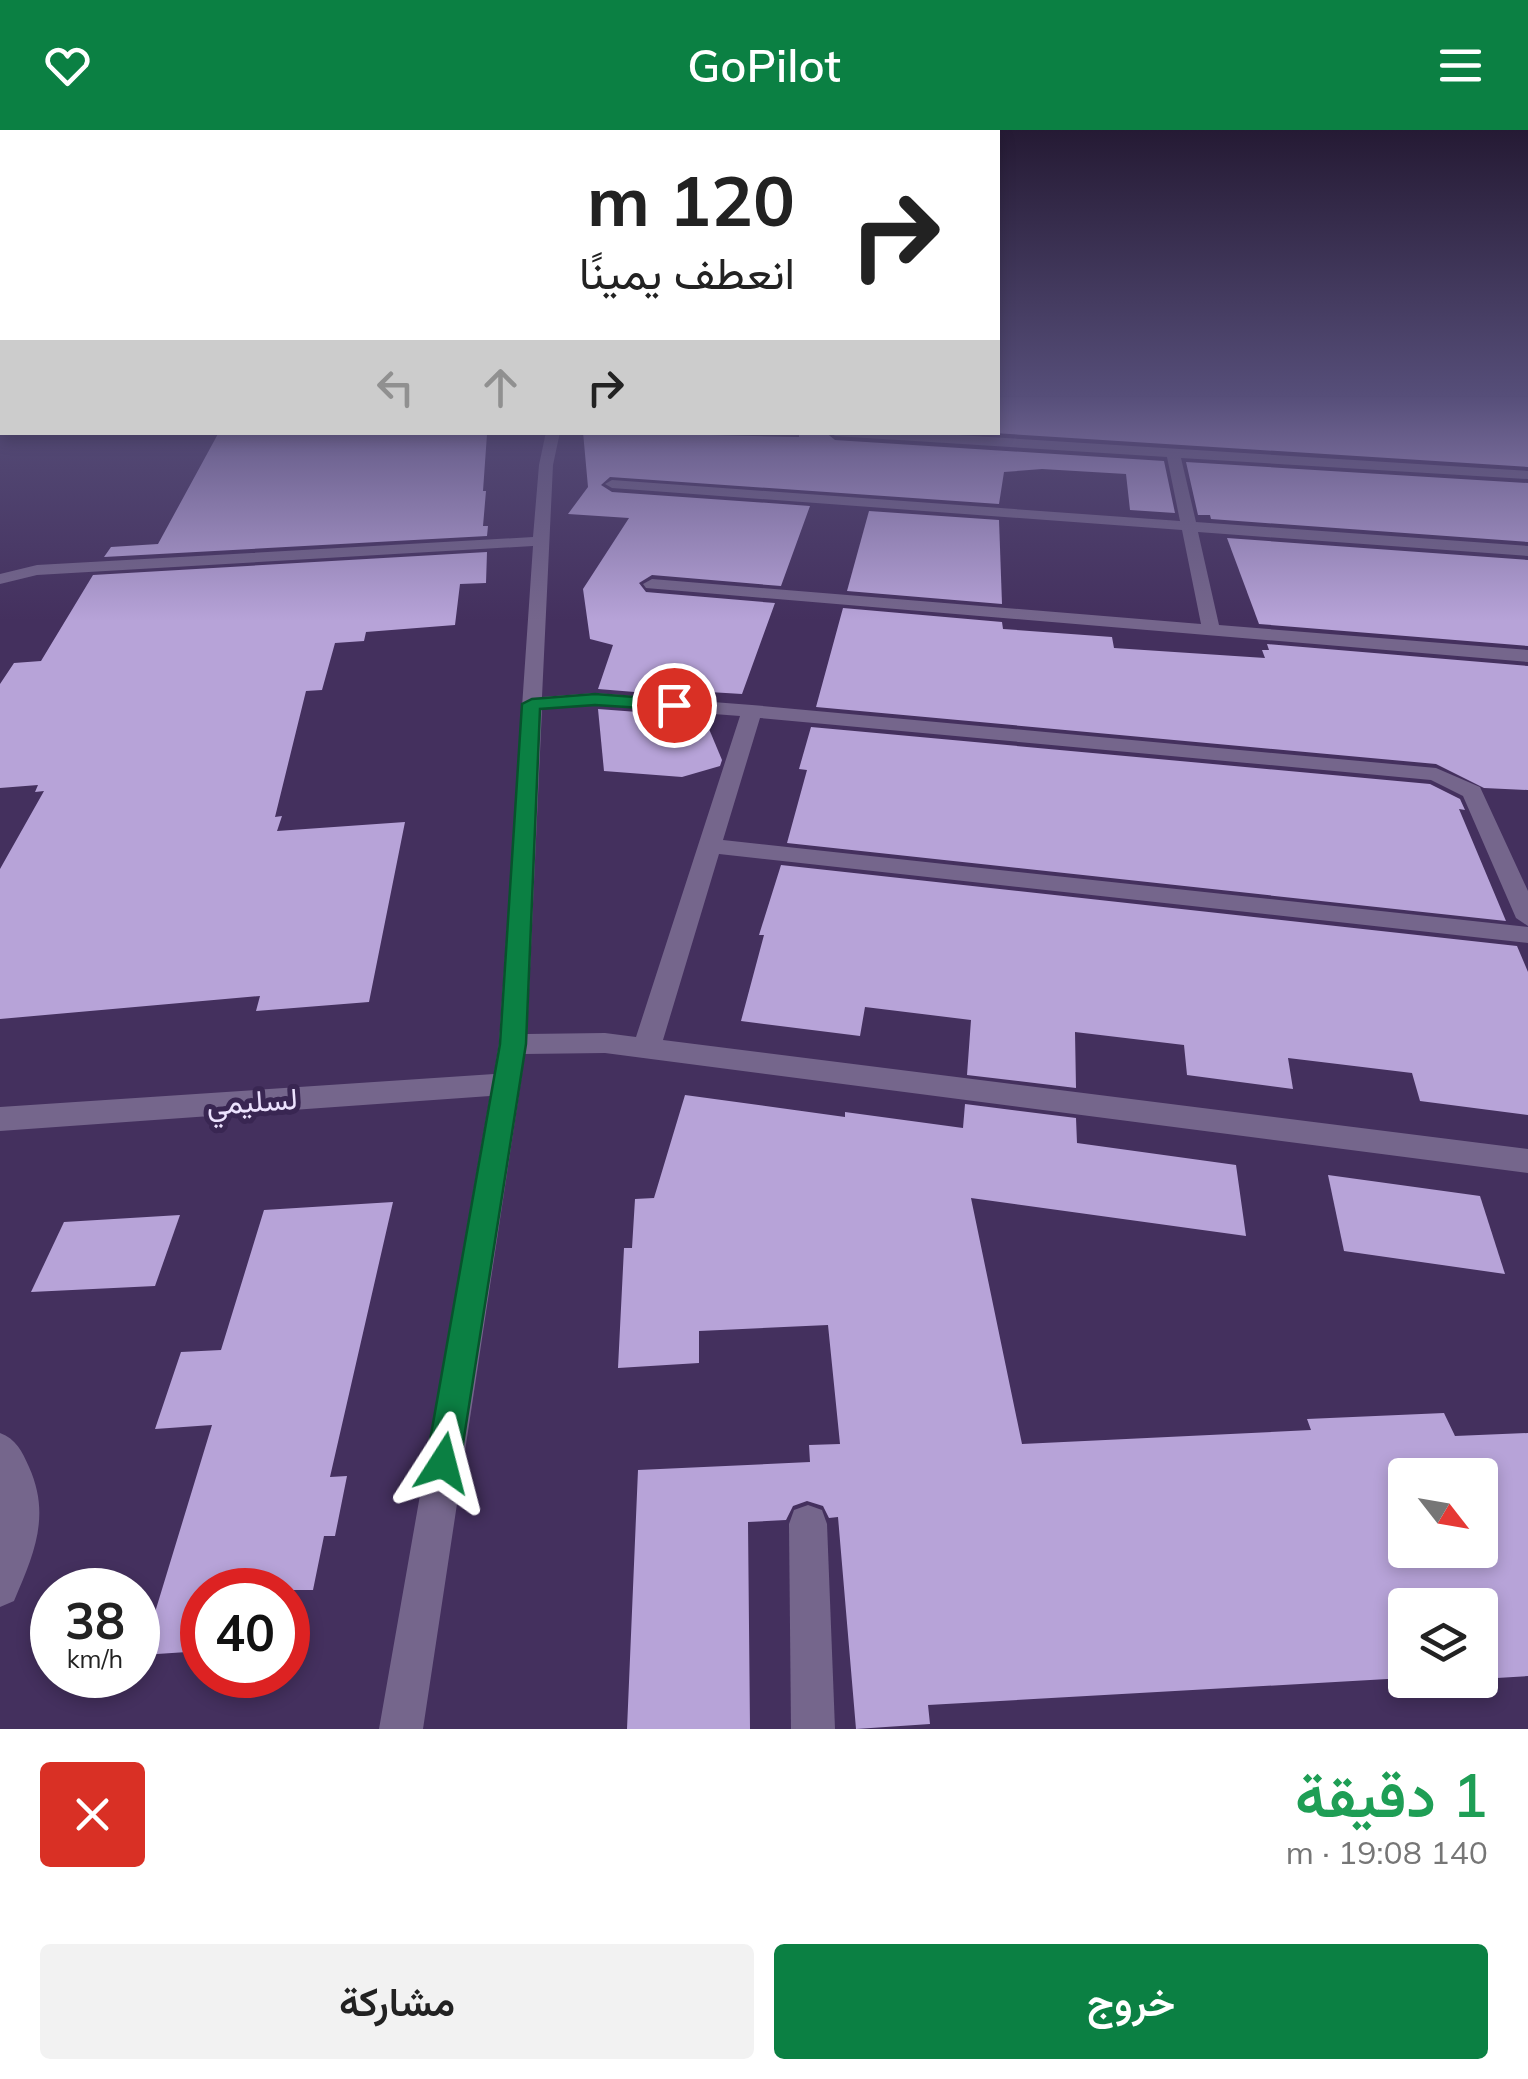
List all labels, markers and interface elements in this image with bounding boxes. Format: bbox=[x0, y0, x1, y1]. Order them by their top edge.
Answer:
text: GoPilot bbox=[687, 37, 841, 93]
icon: heart bbox=[40, 38, 95, 93]
icon: menu bbox=[1433, 38, 1488, 93]
text: 120 m bbox=[587, 156, 795, 244]
icon: right bbox=[830, 170, 960, 300]
text: انعطف يمينًا bbox=[579, 244, 795, 300]
icon: left bbox=[368, 360, 423, 415]
icon: ahead bbox=[473, 360, 528, 415]
icon: right bbox=[578, 360, 633, 415]
pin bbox=[632, 663, 717, 748]
icon: arrive bbox=[647, 678, 702, 733]
street label: لسليمي bbox=[205, 1079, 299, 1129]
position arrow bbox=[391, 1411, 495, 1515]
north arrow bbox=[1388, 1458, 1498, 1568]
map controls bbox=[1388, 1458, 1498, 1698]
speed limit sign: 40 bbox=[180, 1568, 310, 1698]
button: layers bbox=[1388, 1588, 1498, 1698]
text: 38 bbox=[65, 1589, 125, 1652]
text: km/h bbox=[67, 1643, 123, 1674]
text: 1 دقيقة bbox=[1295, 1757, 1488, 1832]
button: close bbox=[40, 1762, 145, 1867]
text: 140 m · 19:08 bbox=[1286, 1832, 1488, 1872]
button: مشاركة bbox=[40, 1944, 754, 2059]
button: خروج bbox=[774, 1944, 1488, 2059]

